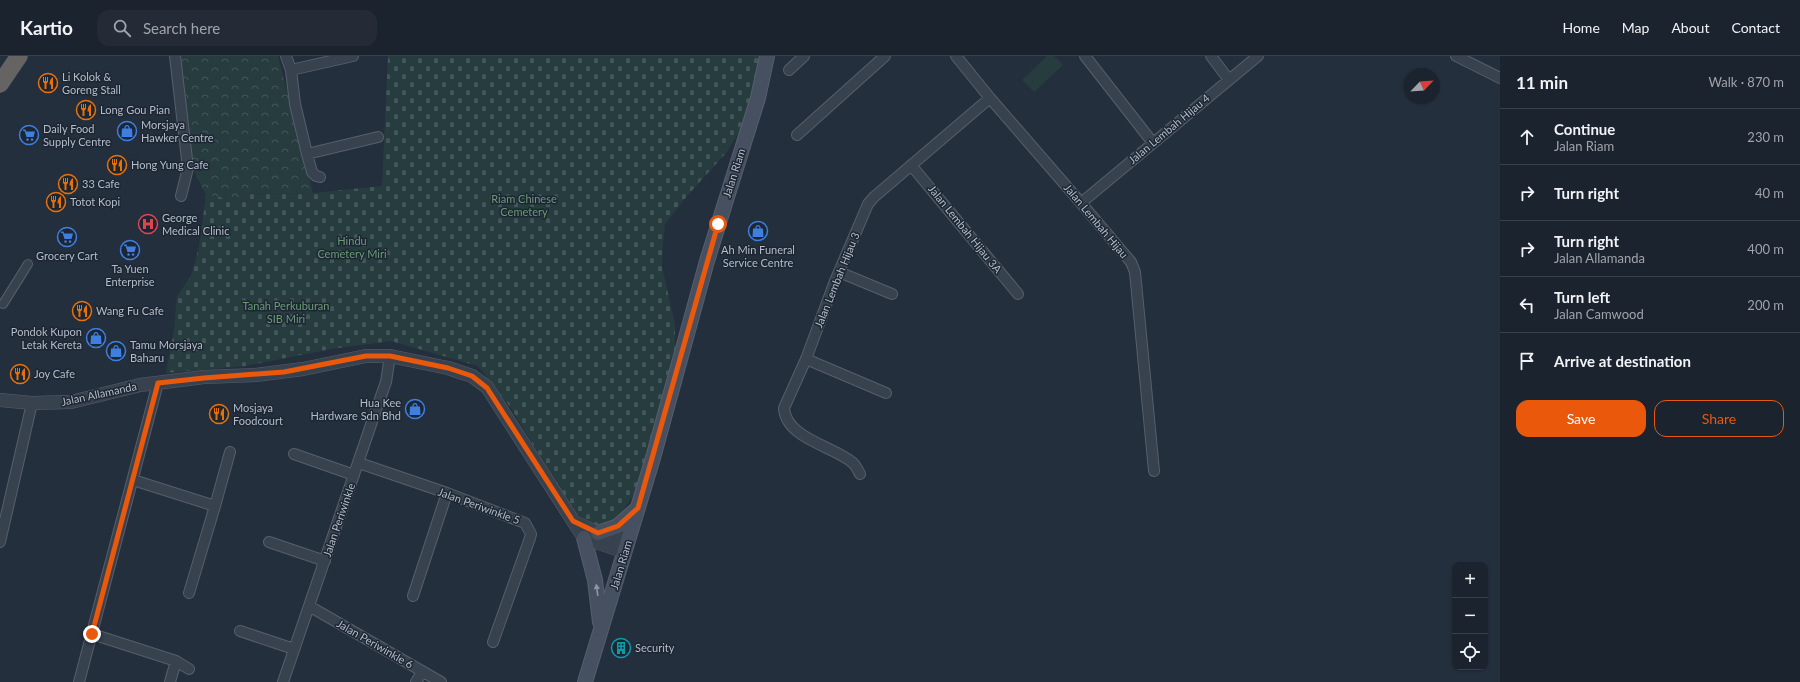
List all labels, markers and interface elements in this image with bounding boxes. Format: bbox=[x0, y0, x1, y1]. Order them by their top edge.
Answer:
search box bbox=[97, 10, 377, 46]
text: Kartio bbox=[20, 16, 73, 39]
icon: search bbox=[111, 17, 133, 39]
text: Search here bbox=[143, 19, 220, 37]
text: Home bbox=[1562, 19, 1600, 36]
text: Map bbox=[1622, 19, 1649, 36]
text: About bbox=[1671, 19, 1709, 36]
text: Contact bbox=[1731, 19, 1780, 36]
north arrow bbox=[1404, 68, 1440, 104]
place label: Li Kolok & Goreng Stall bbox=[62, 70, 121, 96]
restaurant icon: Li Kolok & Goreng Stall bbox=[37, 72, 59, 94]
text: 11 min bbox=[1516, 72, 1568, 93]
text: Walk · 870 m bbox=[1708, 74, 1784, 90]
street label: Jalan Lembah Hijau 4 bbox=[1125, 90, 1212, 166]
restaurant icon: Long Gou Pian bbox=[75, 99, 97, 121]
place label: Long Gou Pian bbox=[100, 103, 170, 116]
place label: Morsjaya Hawker Centre bbox=[141, 118, 214, 144]
shop icon: Morsjaya Hawker Centre bbox=[116, 120, 138, 142]
text: Continue bbox=[1554, 120, 1615, 138]
place label: Daily Food Supply Centre bbox=[43, 122, 111, 148]
supermarket icon: Daily Food Supply Centre bbox=[18, 124, 40, 146]
icon: ahead bbox=[1516, 126, 1538, 148]
text: 230 m bbox=[1747, 129, 1784, 145]
text: Jalan Riam bbox=[1554, 138, 1614, 154]
street label: Jalan Riam bbox=[719, 147, 748, 199]
restaurant icon: Hong Yung Cafe bbox=[106, 154, 128, 176]
place label: Hong Yung Cafe bbox=[131, 158, 209, 171]
restaurant icon: 33 Cafe bbox=[57, 173, 79, 195]
place label: 33 Cafe bbox=[82, 177, 120, 190]
street label: Jalan Lembah Hijau bbox=[1062, 181, 1131, 260]
street label: Jalan Lembah Hijau 3A bbox=[926, 182, 1005, 276]
icon: right bbox=[1516, 182, 1538, 204]
text: Turn right bbox=[1554, 184, 1619, 202]
text: 40 m bbox=[1755, 185, 1784, 201]
restaurant icon: Totot Kopi bbox=[45, 191, 67, 213]
park label: Riam Chinese Cemetery bbox=[491, 192, 557, 218]
place label: Totot Kopi bbox=[70, 195, 120, 208]
place label: George Medical Clinic bbox=[162, 211, 229, 237]
hospital icon: George Medical Clinic bbox=[137, 213, 159, 235]
route start bbox=[709, 215, 727, 233]
shop icon: Ah Min Funeral Service Centre bbox=[747, 220, 769, 242]
supermarket icon: Grocery Cart bbox=[56, 226, 78, 248]
street label: Jalan Lembah Hijau 3 bbox=[811, 230, 862, 330]
text: Turn right bbox=[1554, 232, 1619, 250]
park label: Hindu Cemetery Miri bbox=[317, 234, 387, 260]
icon: right bbox=[1516, 238, 1538, 260]
supermarket icon: Ta Yuen Enterprise bbox=[119, 239, 141, 261]
text: 400 m bbox=[1747, 241, 1784, 257]
place label: Ah Min Funeral Service Centre bbox=[721, 243, 795, 269]
place label: Grocery Cart bbox=[36, 249, 98, 262]
text: Jalan Allamanda bbox=[1554, 250, 1645, 266]
place label: Ta Yuen Enterprise bbox=[105, 262, 155, 288]
text: Turn left bbox=[1554, 288, 1610, 306]
icon: left bbox=[1516, 294, 1538, 316]
text: 200 m bbox=[1747, 297, 1784, 313]
park label: Tanah Perkuburan SIB Miri bbox=[243, 299, 329, 325]
restaurant icon: Wang Fu Cafe bbox=[71, 300, 93, 322]
place label: Wang Fu Cafe bbox=[96, 304, 164, 317]
text: Jalan Camwood bbox=[1554, 306, 1644, 322]
place label: Pondok Kupon Letak Kereta bbox=[11, 325, 82, 351]
shop icon: Pondok Kupon Letak Kereta bbox=[85, 327, 107, 349]
place label: Tamu Morsjaya Baharu bbox=[130, 338, 203, 364]
shop icon: Tamu Morsjaya Baharu bbox=[105, 340, 127, 362]
icon: arrive bbox=[1516, 350, 1538, 372]
text: Arrive at destination bbox=[1554, 352, 1691, 370]
restaurant icon: Joy Cafe bbox=[9, 363, 31, 385]
place label: Joy Cafe bbox=[34, 367, 75, 380]
street label: Jalan Allamanda bbox=[60, 379, 138, 408]
place label: Hua Kee Hardware Sdn Bhd bbox=[311, 396, 401, 422]
shop icon: Hua Kee Hardware Sdn Bhd bbox=[404, 398, 426, 420]
button: Save bbox=[1516, 400, 1646, 437]
button: Share bbox=[1654, 400, 1784, 437]
place label: Mosjaya Foodcourt bbox=[233, 401, 283, 427]
restaurant icon: Mosjaya Foodcourt bbox=[208, 403, 230, 425]
street label: Jalan Periwinkle bbox=[320, 481, 357, 558]
street label: Jalan Periwinkle 5 bbox=[436, 485, 522, 526]
street label: Jalan Riam bbox=[607, 539, 634, 591]
map controls bbox=[1452, 562, 1488, 670]
button: + bbox=[1452, 562, 1488, 598]
one-way arrow bbox=[594, 584, 600, 596]
button: − bbox=[1452, 598, 1488, 634]
street label: Jalan Periwinkle 6 bbox=[335, 616, 416, 671]
route end bbox=[83, 625, 101, 643]
button: locate bbox=[1452, 634, 1488, 670]
building icon: Security bbox=[610, 637, 632, 659]
place label: Security bbox=[635, 641, 675, 654]

